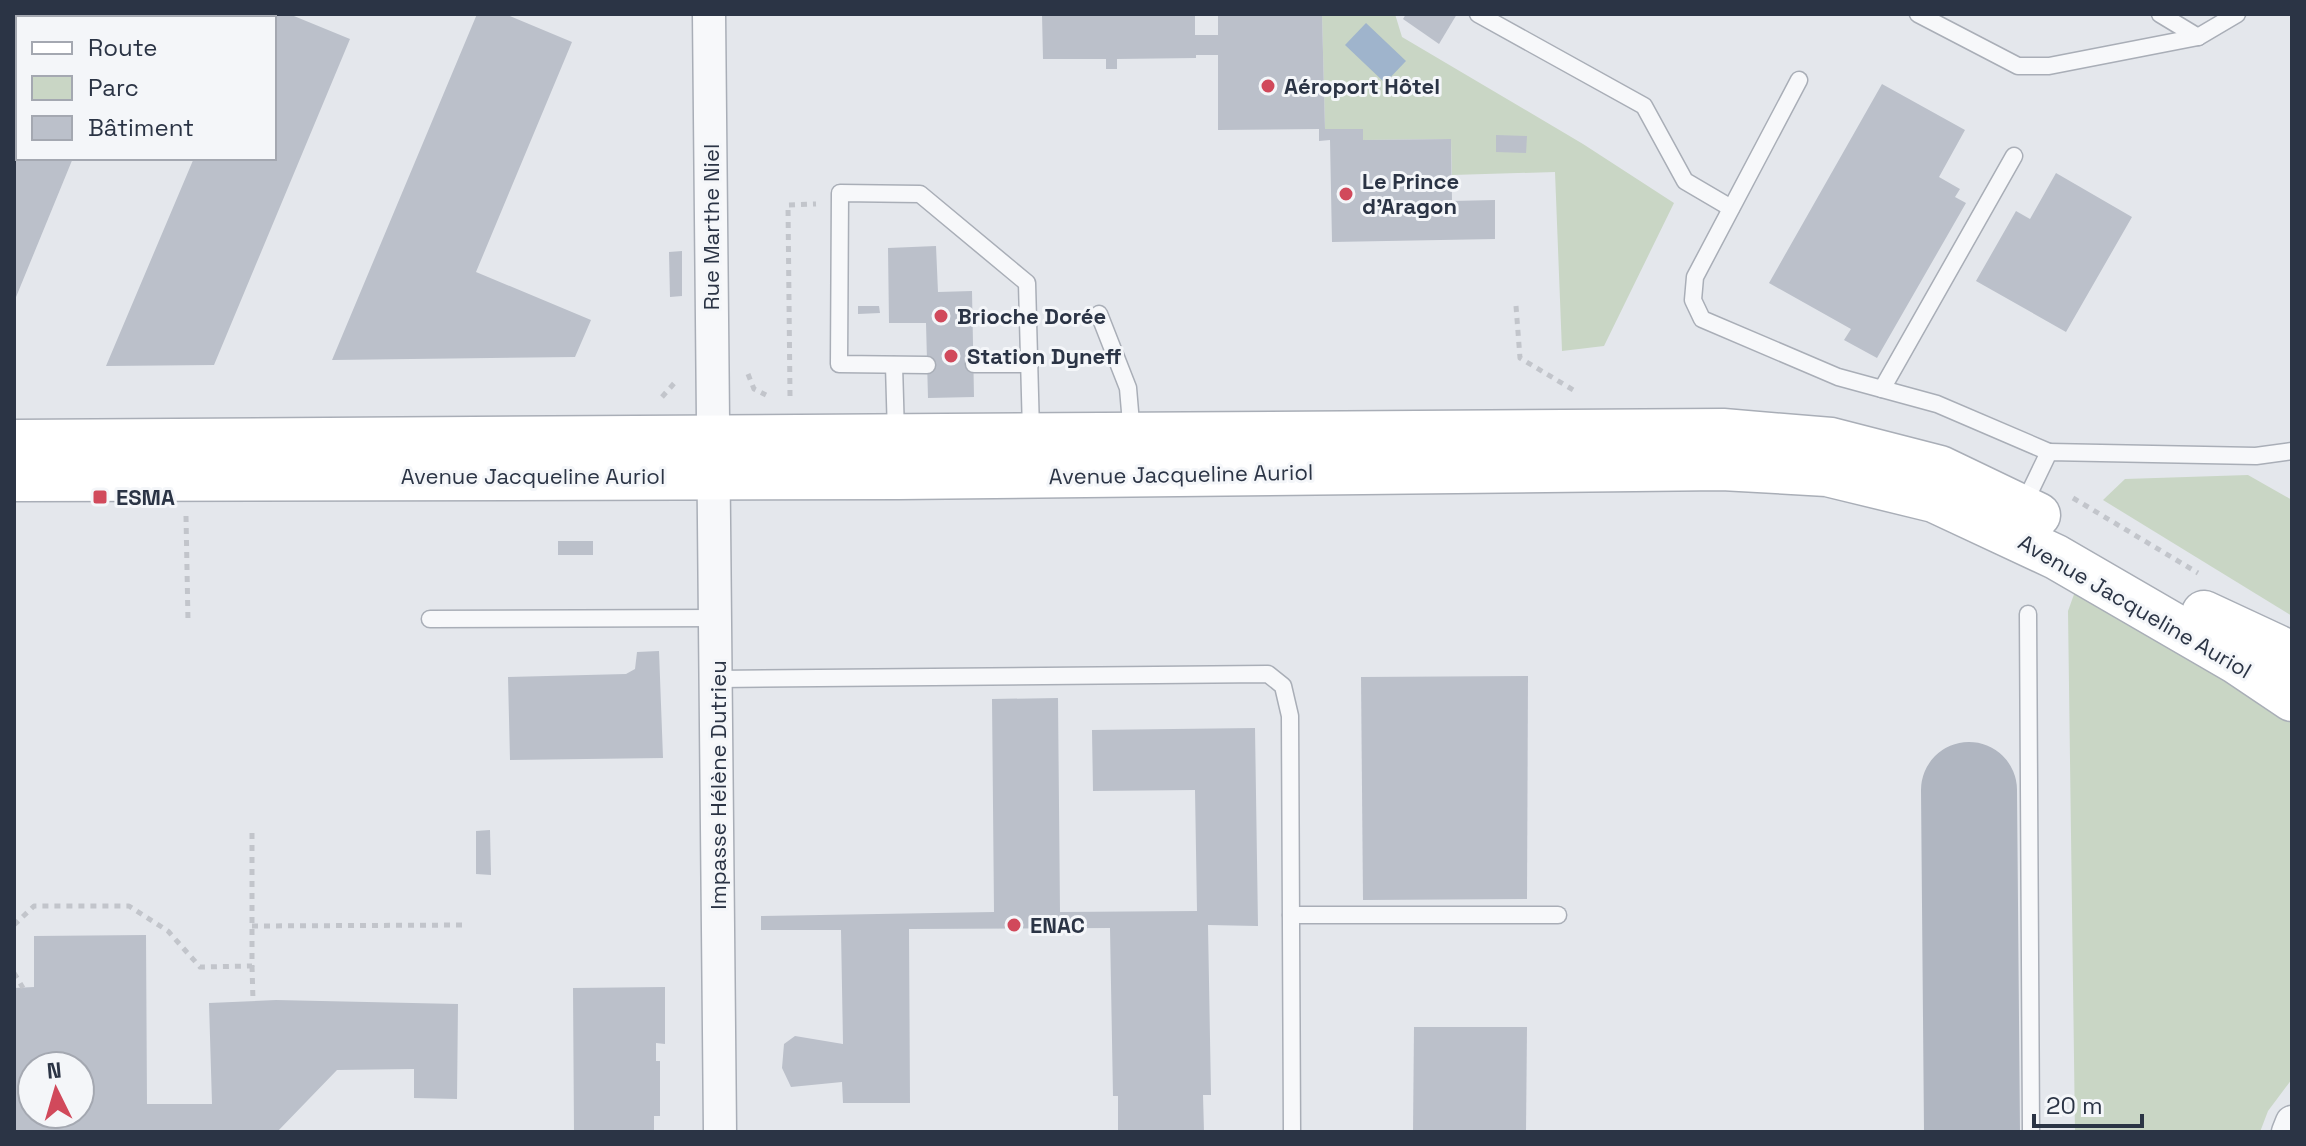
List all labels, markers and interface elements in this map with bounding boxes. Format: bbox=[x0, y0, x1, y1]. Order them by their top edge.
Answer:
legend bbox=[16, 16, 276, 160]
text: Route bbox=[88, 32, 157, 63]
text: Parc bbox=[88, 72, 139, 103]
place label: Aéroport Hôtel bbox=[1284, 72, 1440, 100]
marker: Aéroport Hôtel bbox=[1259, 77, 1277, 95]
text: Bâtiment bbox=[88, 112, 194, 143]
street label: Rue Marthe Niel bbox=[697, 144, 725, 310]
place label: Le Prince d’Aragon bbox=[1362, 167, 1459, 220]
marker: Le Prince d’Aragon bbox=[1337, 185, 1355, 203]
place label: Brioche Dorée bbox=[957, 302, 1106, 330]
marker: Brioche Dorée bbox=[932, 307, 950, 325]
place label: Station Dyneff bbox=[967, 342, 1122, 370]
marker: Station Dyneff bbox=[942, 347, 960, 365]
street label: Avenue Jacqueline Auriol bbox=[1048, 458, 1314, 490]
street label: Avenue Jacqueline Auriol bbox=[401, 462, 665, 490]
place label: ESMA bbox=[116, 483, 175, 511]
marker: ESMA bbox=[91, 488, 109, 506]
street label: Avenue Jacqueline Auriol bbox=[2013, 528, 2257, 684]
street label: Impasse Hélène Dutrieu bbox=[704, 660, 732, 910]
place label: ENAC bbox=[1030, 911, 1085, 939]
marker: ENAC bbox=[1005, 916, 1023, 934]
north arrow bbox=[16, 1050, 96, 1130]
text: N bbox=[46, 1055, 63, 1085]
scale bar bbox=[2034, 1078, 2142, 1128]
text: 20 m bbox=[2046, 1090, 2103, 1121]

